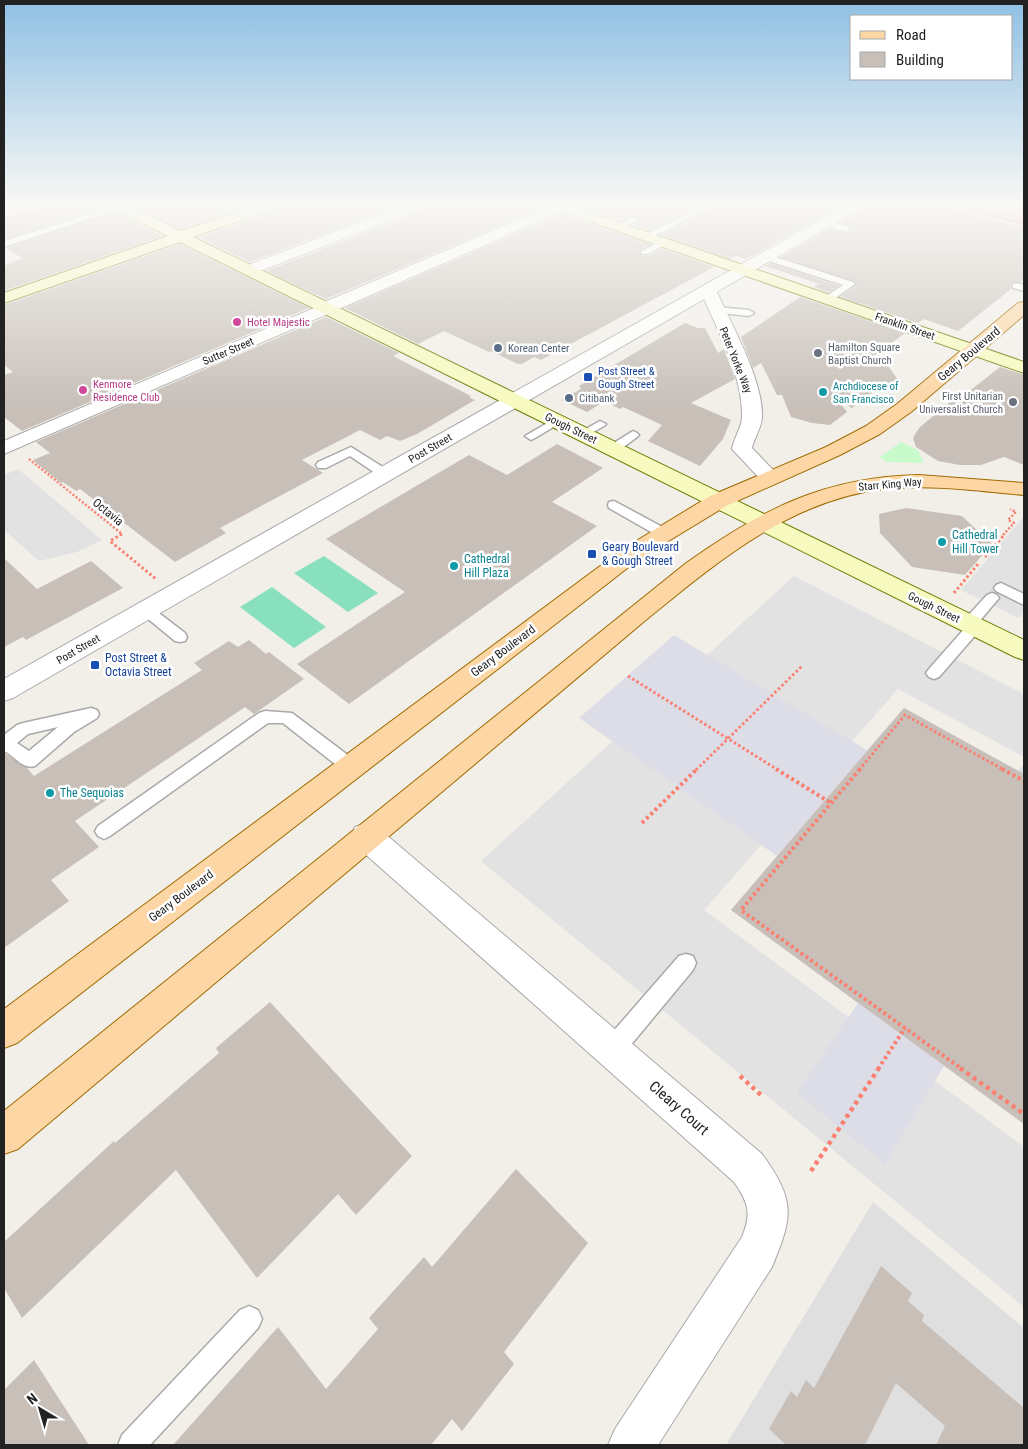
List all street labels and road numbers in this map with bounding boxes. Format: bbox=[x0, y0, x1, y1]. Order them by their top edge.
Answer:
street label: Franklin Street bbox=[873, 310, 937, 343]
street label: Geary Boulevard bbox=[935, 324, 1003, 384]
street label: Peter Yorke Way bbox=[716, 325, 755, 396]
street label: Sutter Street bbox=[201, 335, 256, 368]
street label: Gough Street bbox=[543, 410, 599, 447]
street label: Post Street bbox=[406, 431, 454, 466]
street label: Starr King Way bbox=[858, 475, 923, 494]
street label: Octavia bbox=[90, 495, 126, 529]
street label: Gough Street bbox=[906, 589, 962, 626]
street label: Geary Boulevard bbox=[468, 622, 538, 680]
street label: Post Street bbox=[54, 632, 102, 667]
street label: Geary Boulevard bbox=[146, 867, 216, 925]
street label: Cleary Court bbox=[645, 1077, 713, 1139]

